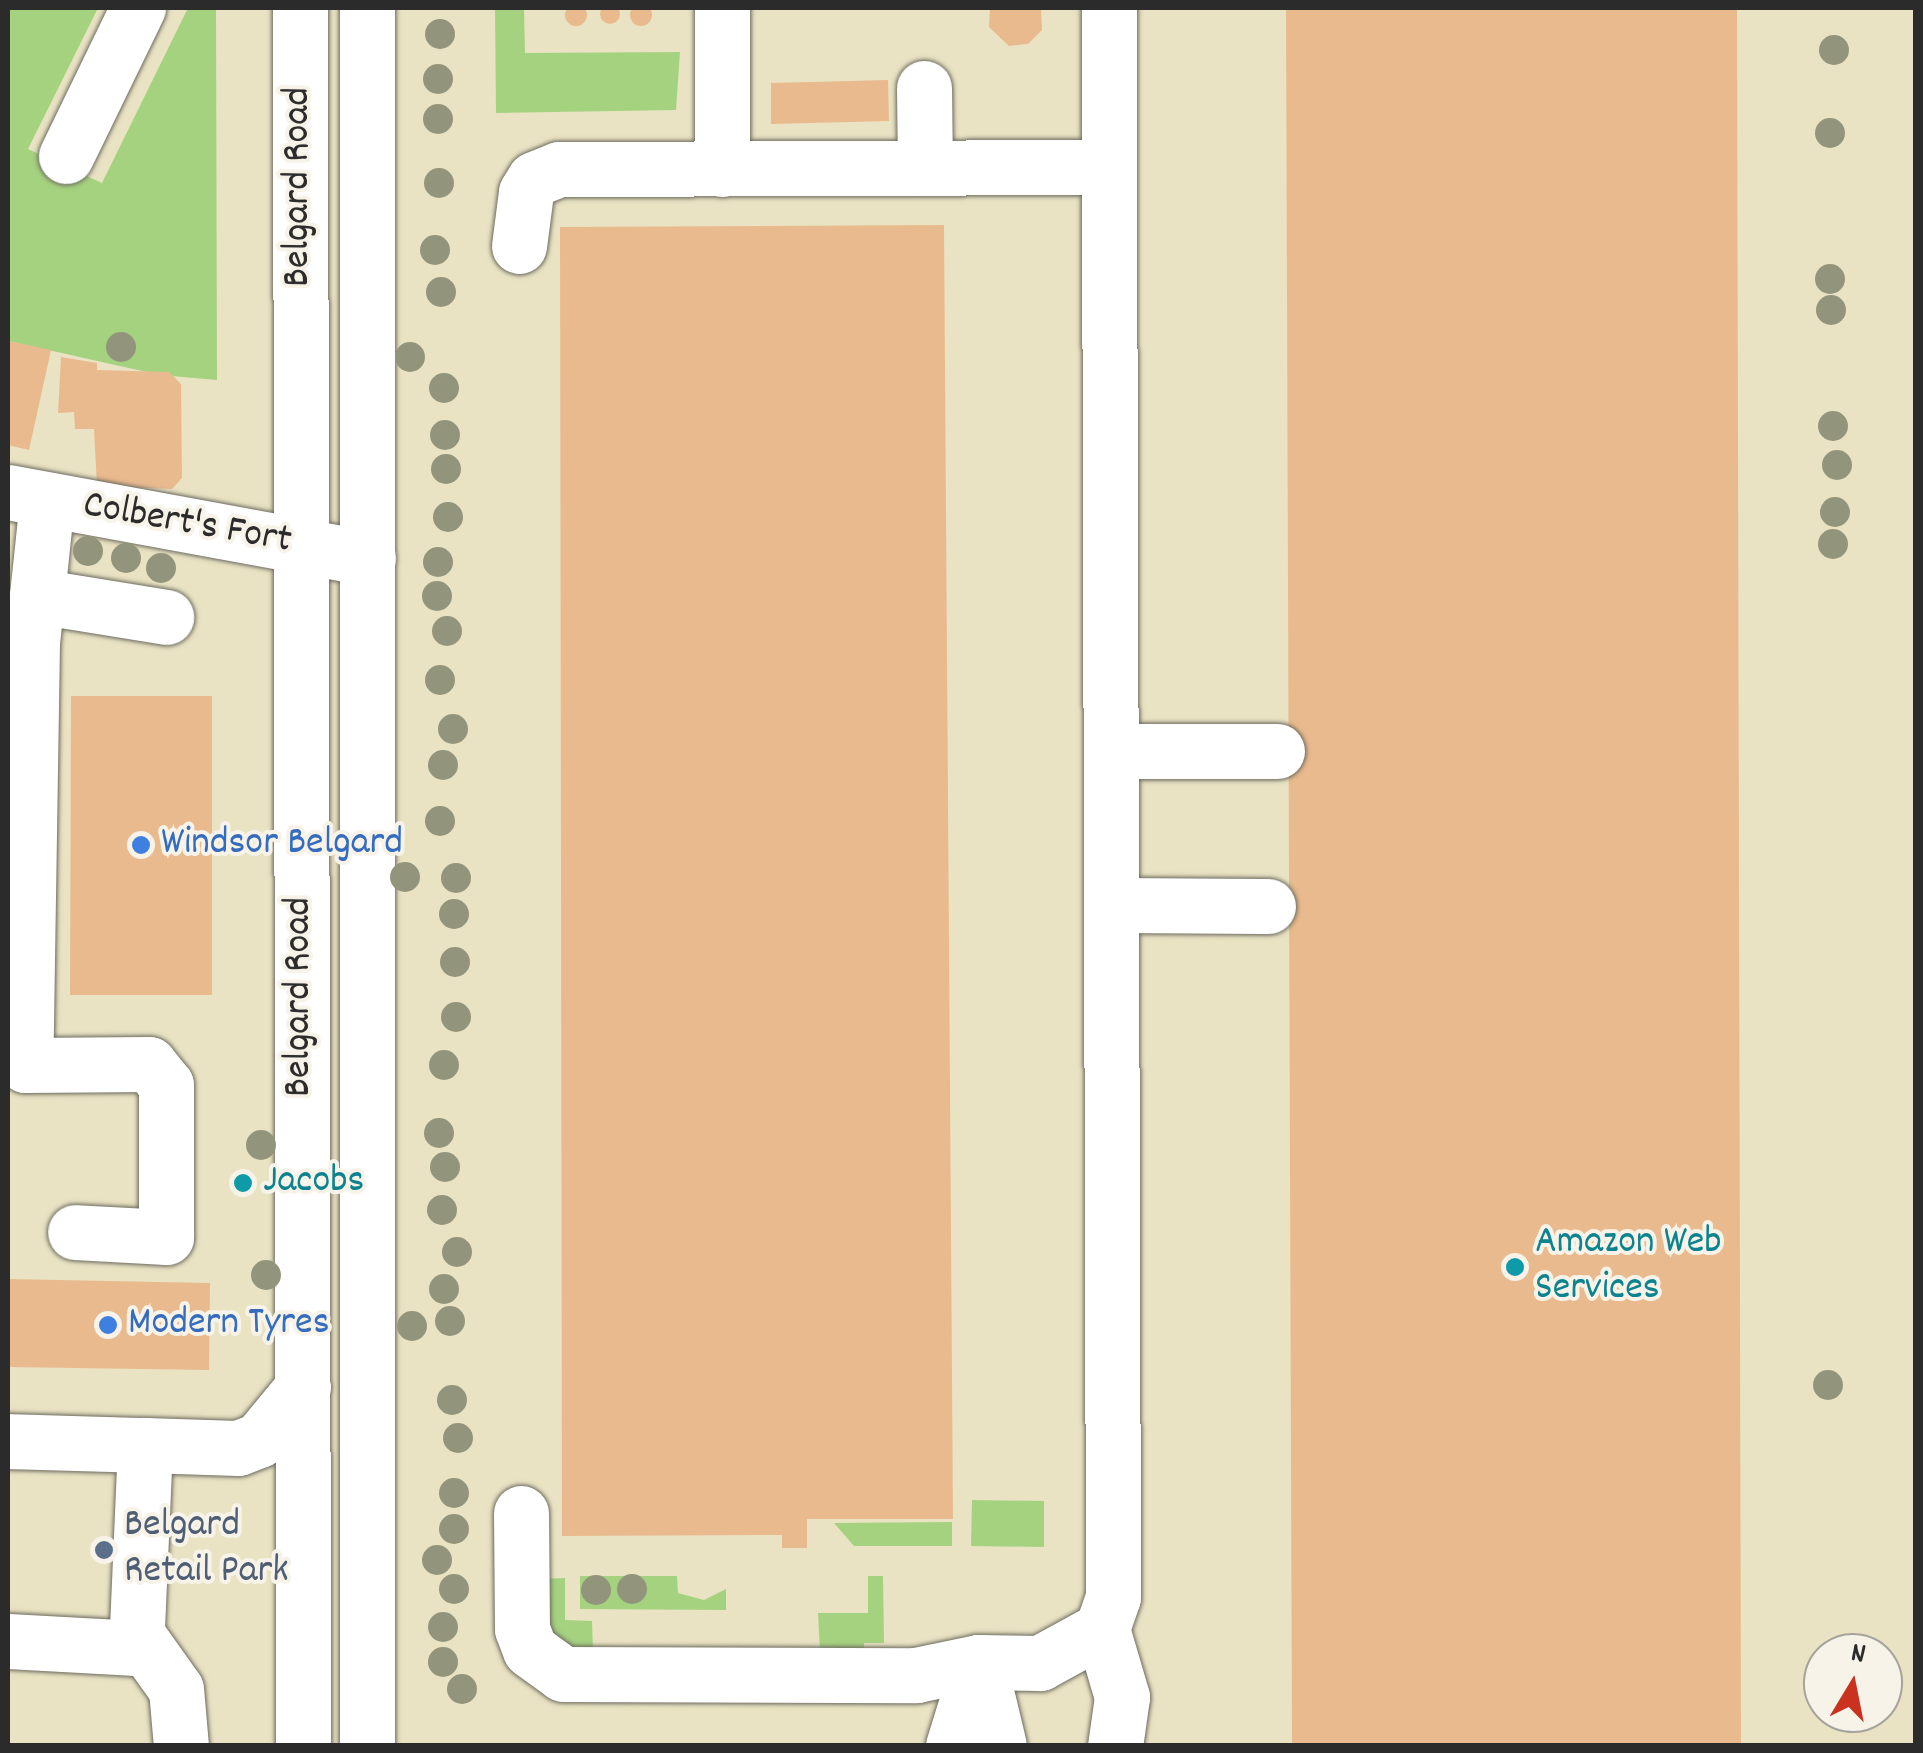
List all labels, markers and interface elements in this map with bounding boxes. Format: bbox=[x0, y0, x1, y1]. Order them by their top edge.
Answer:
street label: Belgard Road bbox=[276, 87, 324, 287]
street label: Colbert's Fort bbox=[79, 483, 295, 567]
place label: Windsor Belgard bbox=[161, 821, 403, 869]
marker: Windsor Belgard bbox=[130, 834, 152, 856]
street label: Belgard Road bbox=[277, 897, 325, 1097]
place label: Jacobs bbox=[263, 1159, 364, 1207]
marker: Jacobs bbox=[232, 1172, 254, 1194]
place label: Amazon Web Services bbox=[1535, 1220, 1722, 1314]
marker: Amazon Web Services bbox=[1504, 1256, 1526, 1278]
place label: Modern Tyres bbox=[128, 1301, 330, 1349]
marker: Modern Tyres bbox=[97, 1314, 119, 1336]
place label: Belgard Retail Park bbox=[124, 1503, 289, 1597]
marker: Belgard Retail Park bbox=[93, 1539, 115, 1561]
north arrow bbox=[1803, 1633, 1903, 1733]
text: N bbox=[1848, 1635, 1868, 1676]

